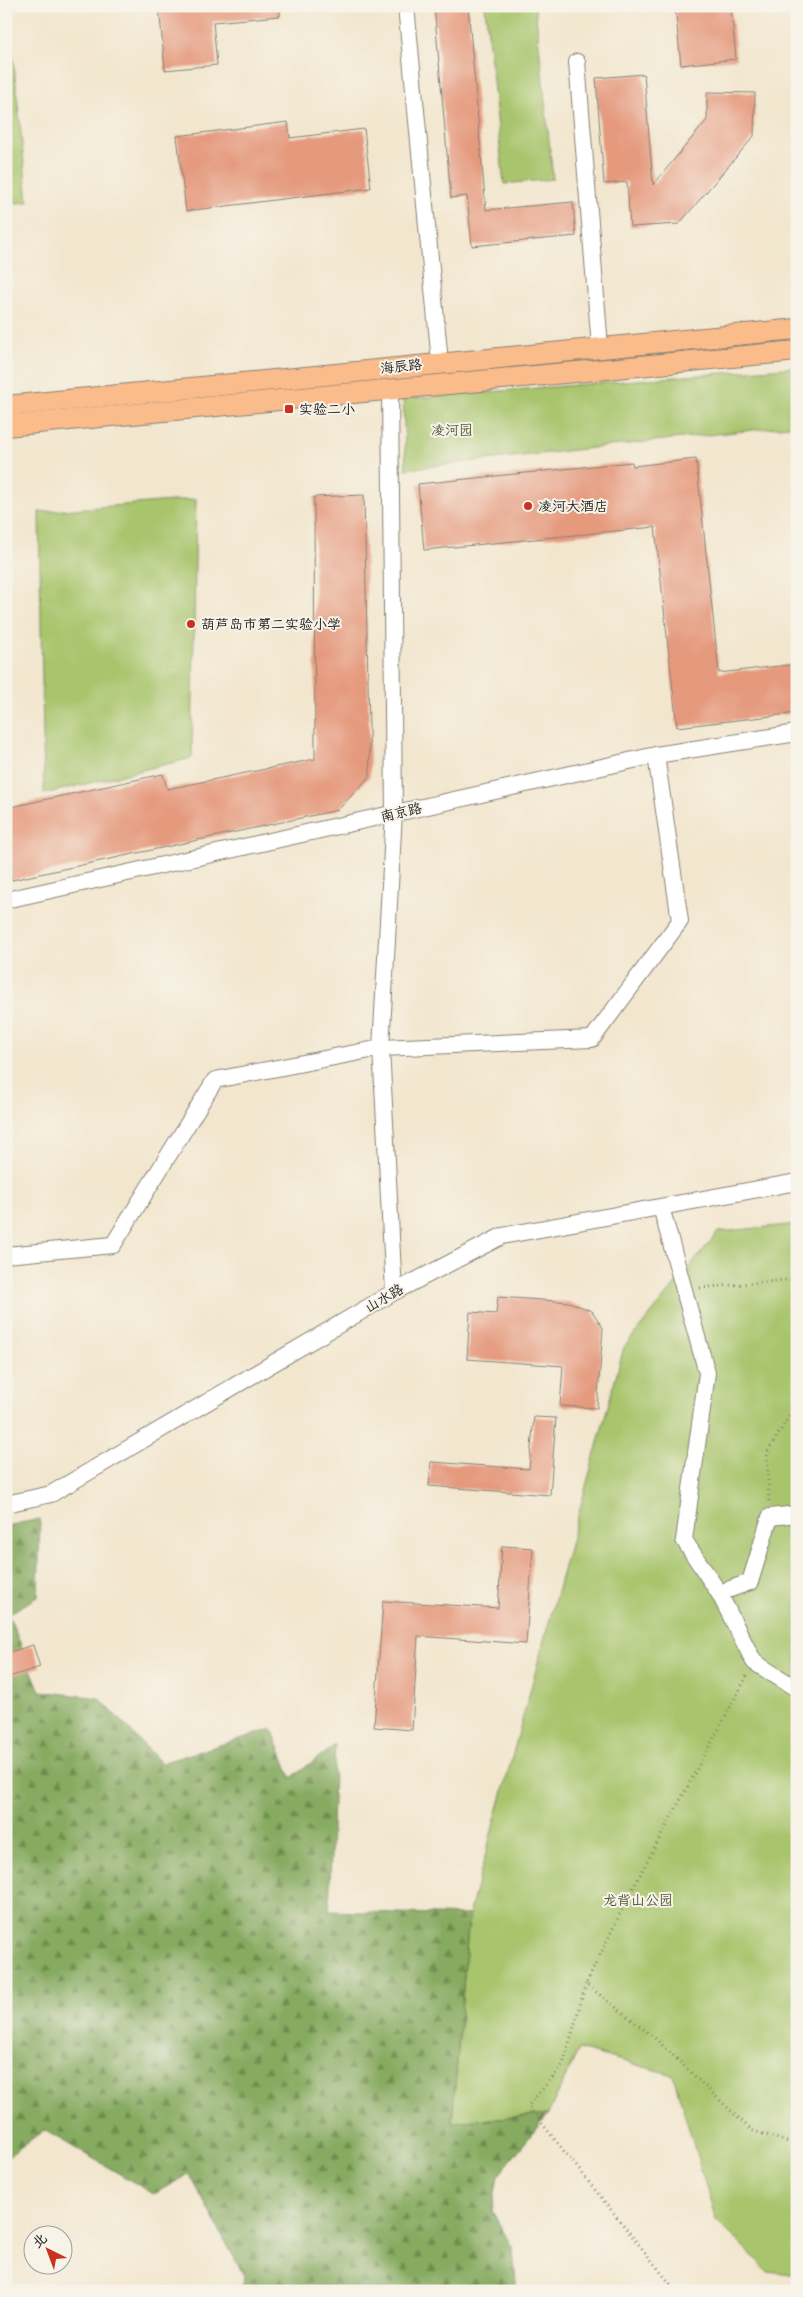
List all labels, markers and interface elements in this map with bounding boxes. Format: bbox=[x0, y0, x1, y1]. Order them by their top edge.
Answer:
street label: 海辰路 bbox=[379, 355, 423, 377]
place label: 实验二小 bbox=[299, 400, 355, 418]
marker: 实验二小 bbox=[283, 403, 295, 415]
park label: 凌河园 bbox=[431, 421, 473, 439]
place label: 凌河大酒店 bbox=[538, 497, 608, 515]
marker: 凌河大酒店 bbox=[522, 500, 534, 512]
place label: 葫芦岛市第二实验小学 bbox=[201, 615, 341, 633]
marker: 葫芦岛市第二实验小学 bbox=[185, 618, 197, 630]
street label: 南京路 bbox=[379, 799, 423, 825]
street label: 山水路 bbox=[361, 1280, 407, 1316]
park label: 龙背山公园 bbox=[603, 1891, 673, 1909]
north arrow bbox=[22, 2224, 72, 2274]
text: 北 bbox=[28, 2229, 51, 2252]

